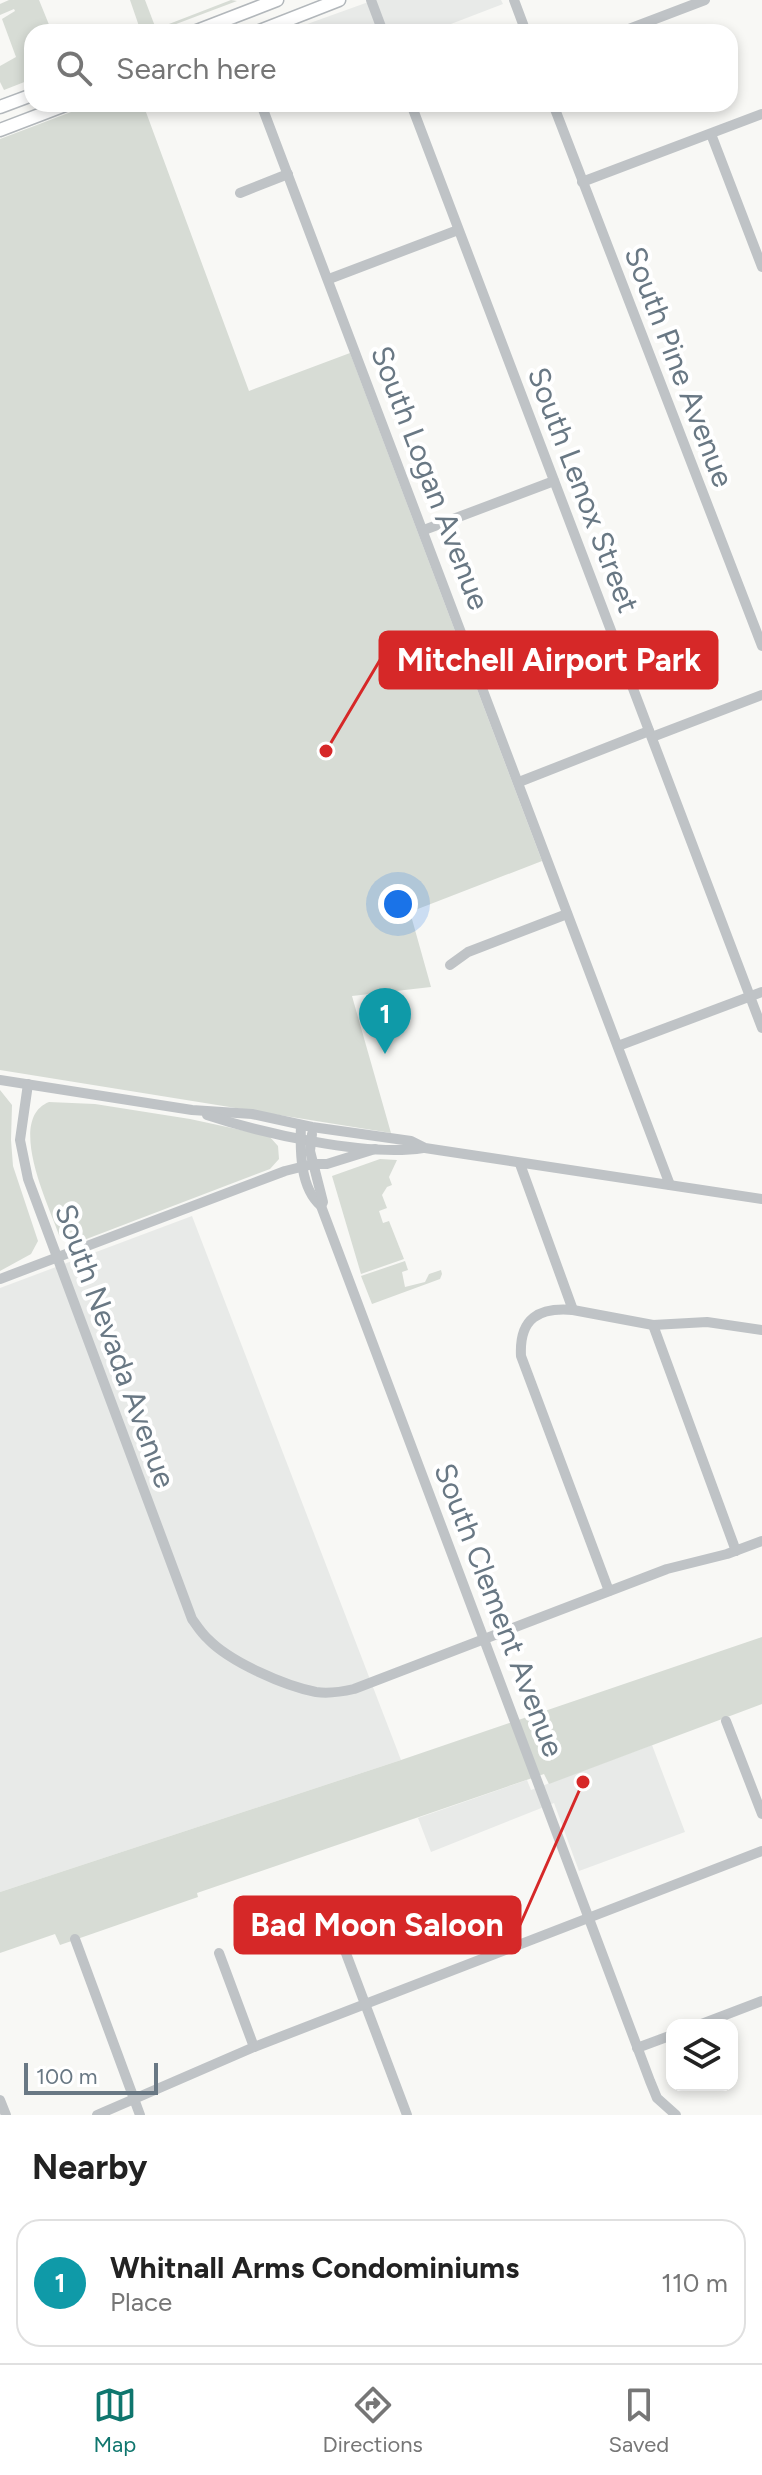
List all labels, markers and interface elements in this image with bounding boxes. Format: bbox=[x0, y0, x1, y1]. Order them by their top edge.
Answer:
search box bbox=[24, 24, 738, 112]
icon: search bbox=[52, 46, 96, 90]
text: Search here bbox=[116, 50, 276, 87]
street label: South Pine Avenue bbox=[617, 241, 742, 492]
street label: South Logan Avenue bbox=[363, 341, 498, 615]
street label: South Lenox Street bbox=[520, 362, 647, 618]
callout: Mitchell Airport Park bbox=[380, 632, 717, 688]
text: Mitchell Airport Park bbox=[397, 641, 702, 679]
your location bbox=[378, 884, 418, 924]
pin: 1 bbox=[359, 988, 411, 1054]
street label: South Nevada Avenue bbox=[47, 1199, 184, 1493]
street label: South Clement Avenue bbox=[426, 1458, 573, 1762]
callout: Bad Moon Saloon bbox=[235, 1897, 520, 1953]
text: Bad Moon Saloon bbox=[250, 1906, 504, 1944]
map controls bbox=[666, 2019, 738, 2091]
button: layers bbox=[666, 2019, 738, 2091]
scale bar bbox=[24, 2059, 158, 2095]
text: 100 m bbox=[36, 2063, 97, 2090]
text: Nearby bbox=[32, 2147, 147, 2188]
text: Whitnall Arms Condominiums bbox=[110, 2249, 519, 2286]
text: 1 bbox=[55, 2267, 65, 2299]
text: 110 m bbox=[661, 2267, 728, 2299]
text: Place bbox=[110, 2286, 172, 2318]
tab: Map bbox=[93, 2383, 137, 2458]
tab: Directions bbox=[323, 2383, 423, 2458]
tab: Saved bbox=[608, 2383, 669, 2458]

